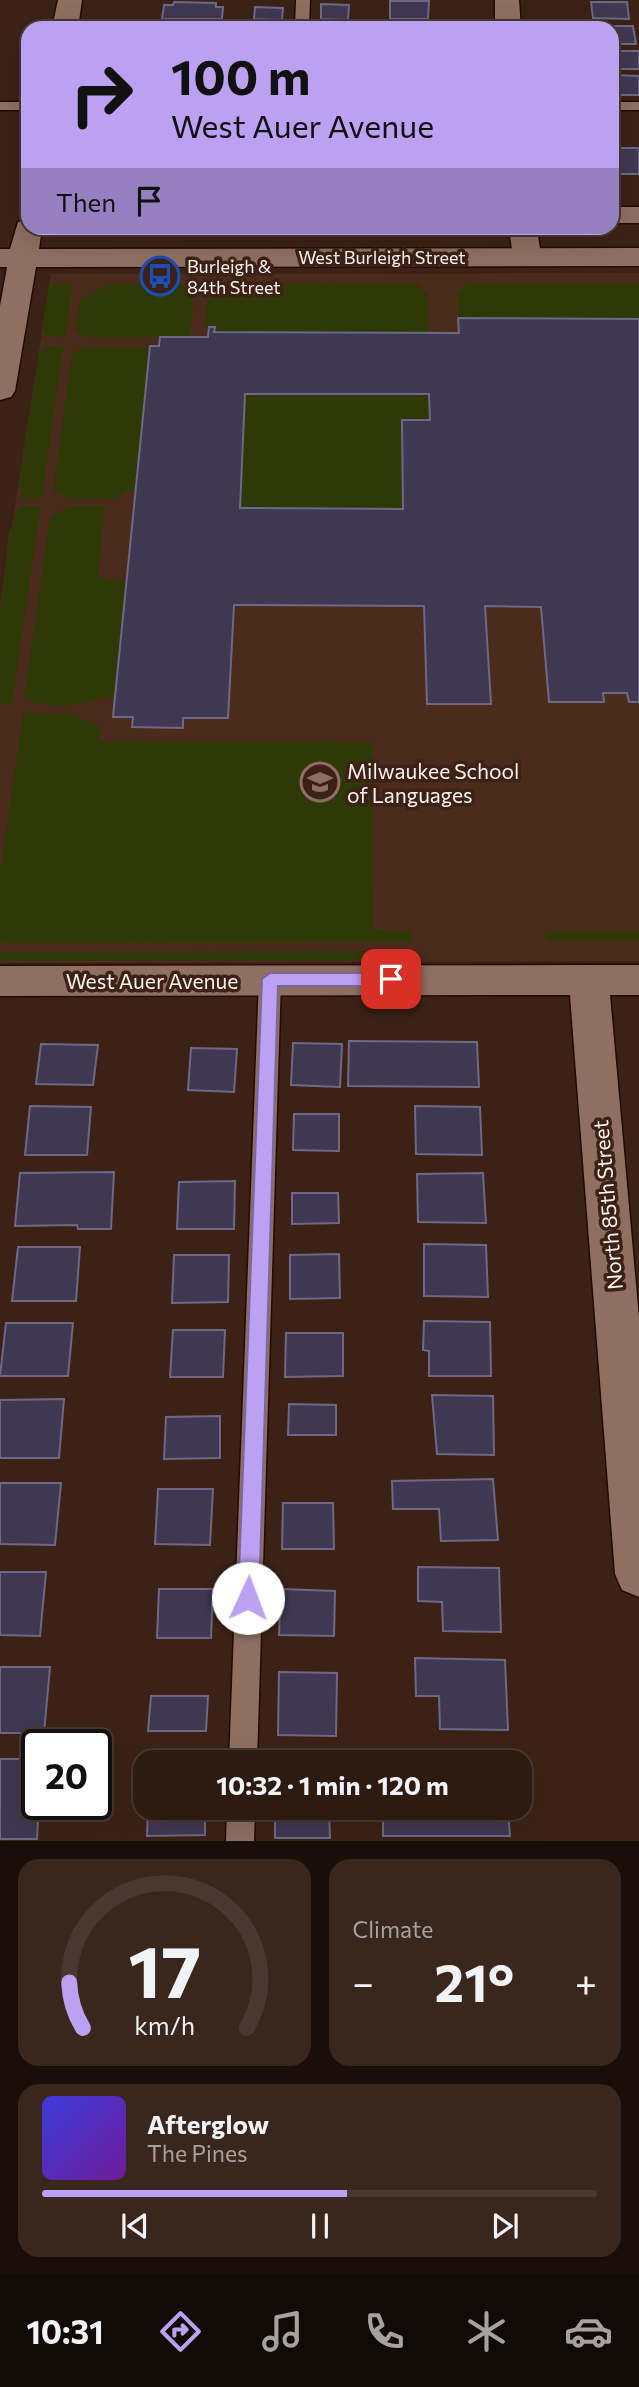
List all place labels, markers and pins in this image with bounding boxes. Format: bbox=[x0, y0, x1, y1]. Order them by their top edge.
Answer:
bus stop icon: Burleigh & 84th Street bbox=[139, 255, 181, 297]
place label: Burleigh & 84th Street bbox=[187, 255, 281, 298]
place label: Milwaukee School of Languages bbox=[347, 758, 519, 807]
school or university icon: Milwaukee School of Languages bbox=[299, 761, 341, 803]
pin bbox=[361, 949, 421, 1009]

